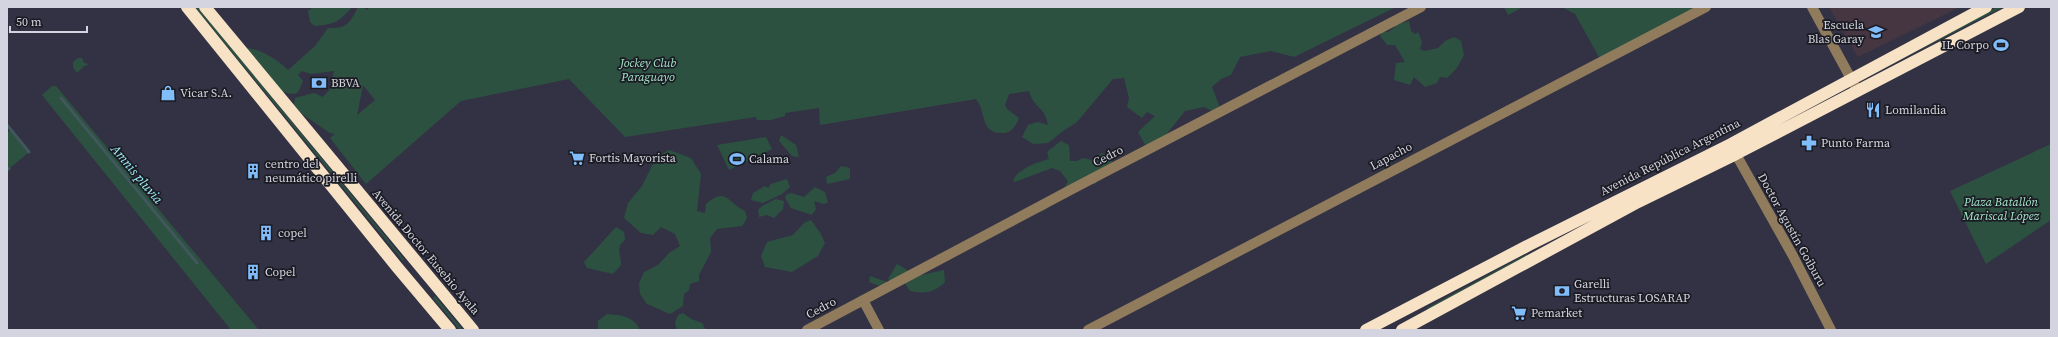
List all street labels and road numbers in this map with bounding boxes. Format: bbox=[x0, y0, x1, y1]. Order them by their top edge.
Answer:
street label: Avenida República Argentina bbox=[1597, 114, 1744, 199]
street label: Lapacho bbox=[1367, 138, 1415, 174]
street label: Cedro bbox=[1090, 141, 1126, 170]
street label: Doctor Agustín Goiburu bbox=[1754, 170, 1830, 290]
street label: Avenida Doctor Eusebio Ayala bbox=[369, 186, 484, 319]
street label: Cedro bbox=[803, 293, 839, 323]

